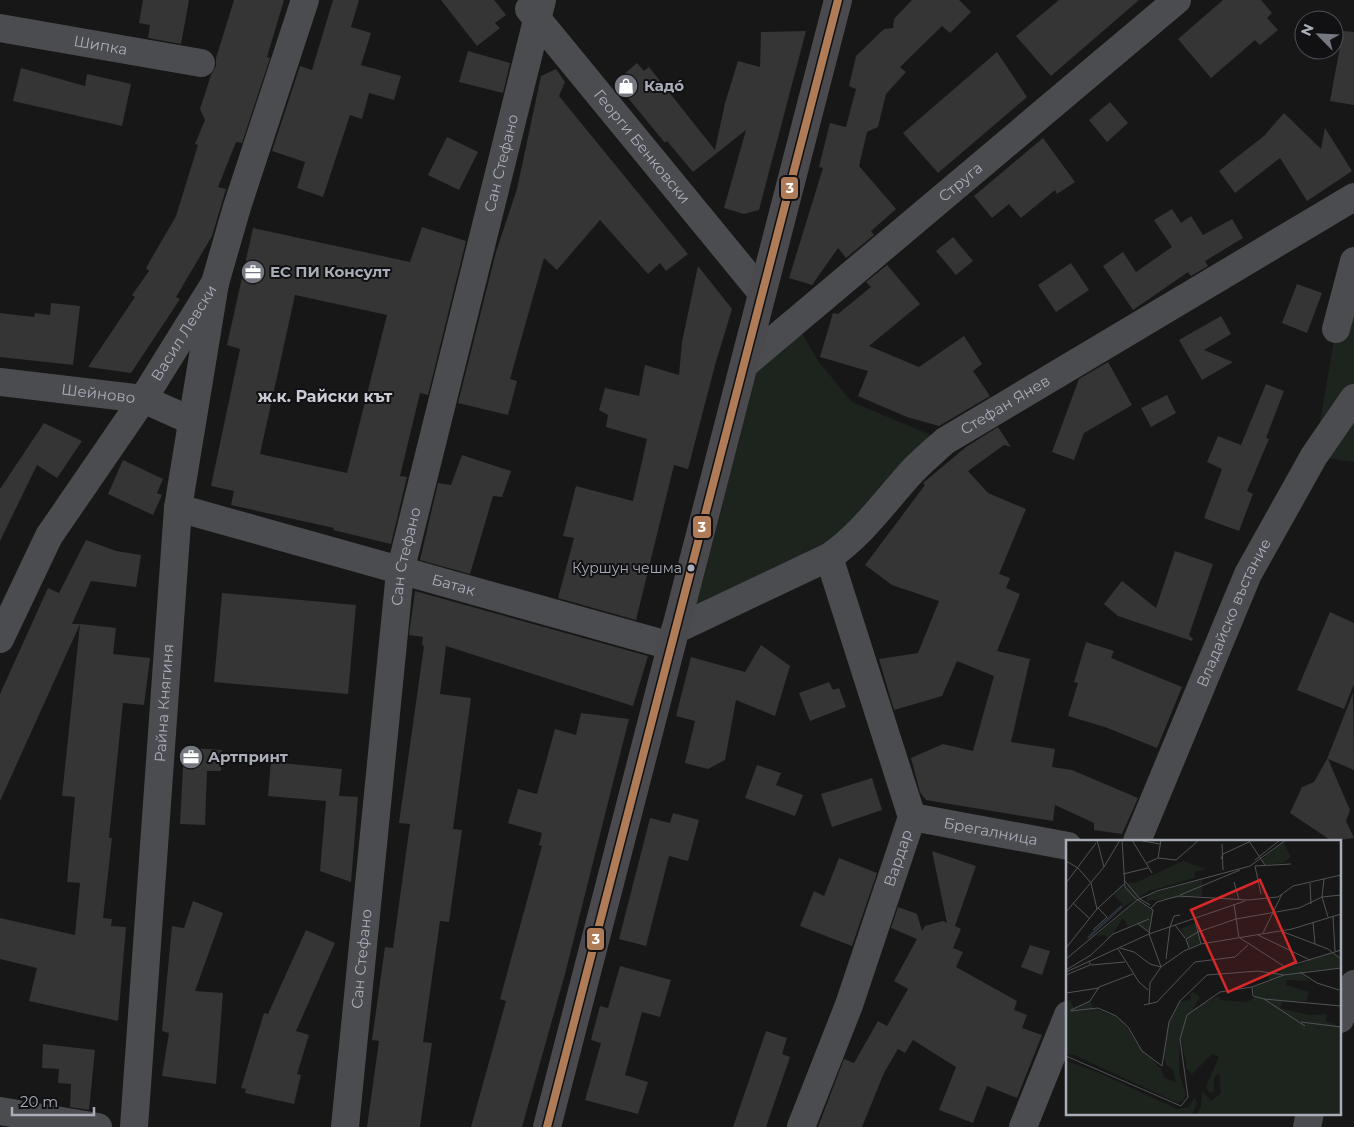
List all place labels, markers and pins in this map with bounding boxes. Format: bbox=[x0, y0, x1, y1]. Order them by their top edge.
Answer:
shop icon: Кадó bbox=[613, 73, 639, 99]
place label: Кадó bbox=[644, 76, 684, 95]
office icon: ЕС ПИ Консулт bbox=[240, 259, 266, 285]
place label: ЕС ПИ Консулт bbox=[270, 262, 390, 281]
place label: Куршун чешма bbox=[572, 559, 682, 577]
marker: Куршун чешма bbox=[686, 563, 696, 573]
office icon: Артпринт bbox=[178, 744, 204, 770]
place label: Артпринт bbox=[208, 747, 288, 766]

